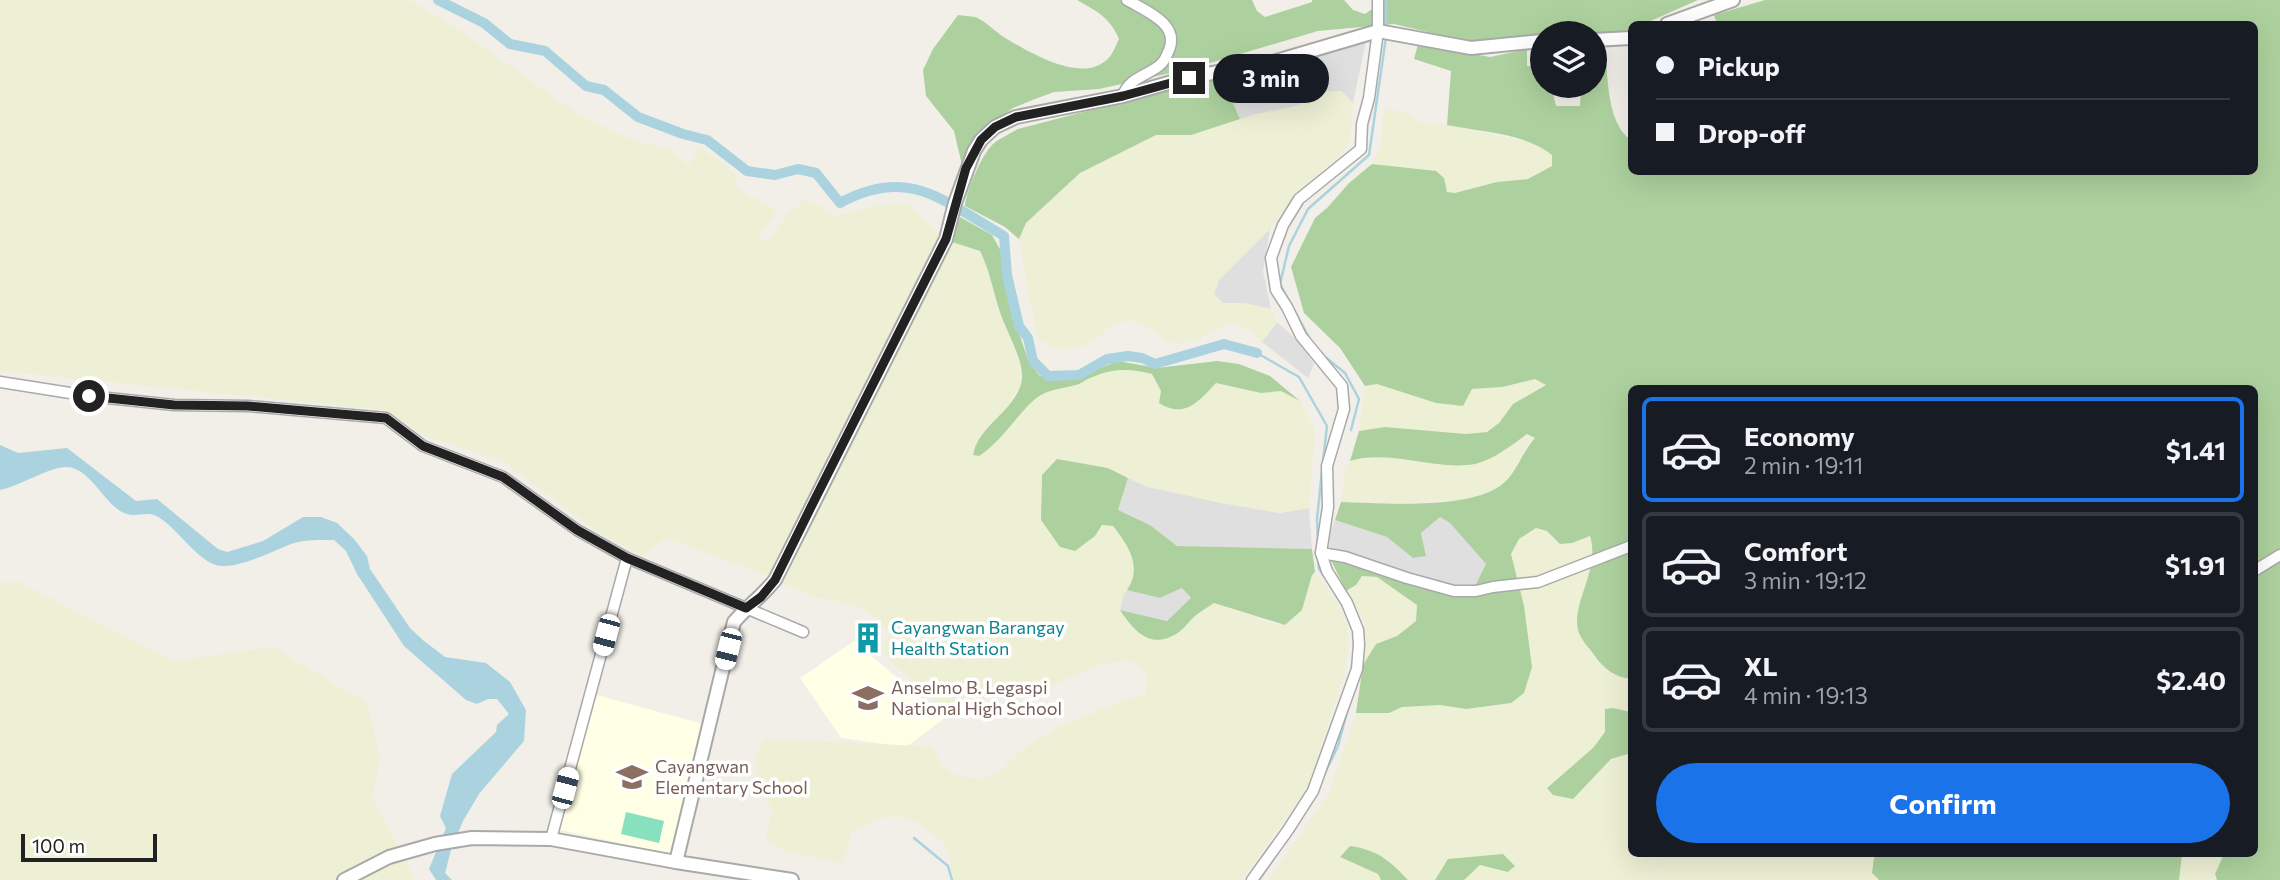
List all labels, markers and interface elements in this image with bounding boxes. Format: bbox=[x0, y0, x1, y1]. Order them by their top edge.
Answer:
map controls bbox=[1530, 21, 1607, 98]
button: layers bbox=[1530, 21, 1607, 98]
text: Pickup bbox=[1698, 50, 1780, 81]
callout: 3 min bbox=[1214, 54, 1329, 102]
route end bbox=[1173, 62, 1205, 94]
text: 3 min bbox=[1242, 64, 1300, 92]
text: Drop-off bbox=[1698, 117, 1805, 148]
route start bbox=[73, 380, 105, 412]
icon: car bbox=[1660, 418, 1723, 481]
text: Economy bbox=[1744, 420, 1855, 451]
text: $1.41 bbox=[2166, 434, 2226, 465]
text: 2 min · 19:11 bbox=[1744, 451, 1863, 479]
icon: car bbox=[1660, 533, 1723, 596]
text: Comfort bbox=[1744, 535, 1847, 566]
text: $1.91 bbox=[2165, 549, 2226, 580]
text: 3 min · 19:12 bbox=[1744, 566, 1867, 594]
car bbox=[591, 612, 622, 658]
place label: Cayangwan Barangay Health Station bbox=[891, 616, 1065, 659]
building icon: Cayangwan Barangay Health Station bbox=[851, 621, 885, 655]
car bbox=[713, 626, 744, 672]
icon: car bbox=[1660, 648, 1723, 711]
text: XL bbox=[1744, 650, 1778, 681]
text: $2.40 bbox=[2156, 664, 2226, 695]
place label: Anselmo B. Legaspi National High School bbox=[891, 676, 1062, 719]
school or university icon: Anselmo B. Legaspi National High School bbox=[851, 681, 885, 715]
text: 4 min · 19:13 bbox=[1744, 681, 1868, 709]
place label: Cayangwan Elementary School bbox=[655, 755, 808, 798]
school or university icon: Cayangwan Elementary School bbox=[615, 760, 649, 794]
button: Confirm bbox=[1656, 763, 2230, 843]
car bbox=[550, 765, 581, 811]
scale bar bbox=[21, 831, 158, 863]
text: 100 m bbox=[32, 834, 85, 857]

